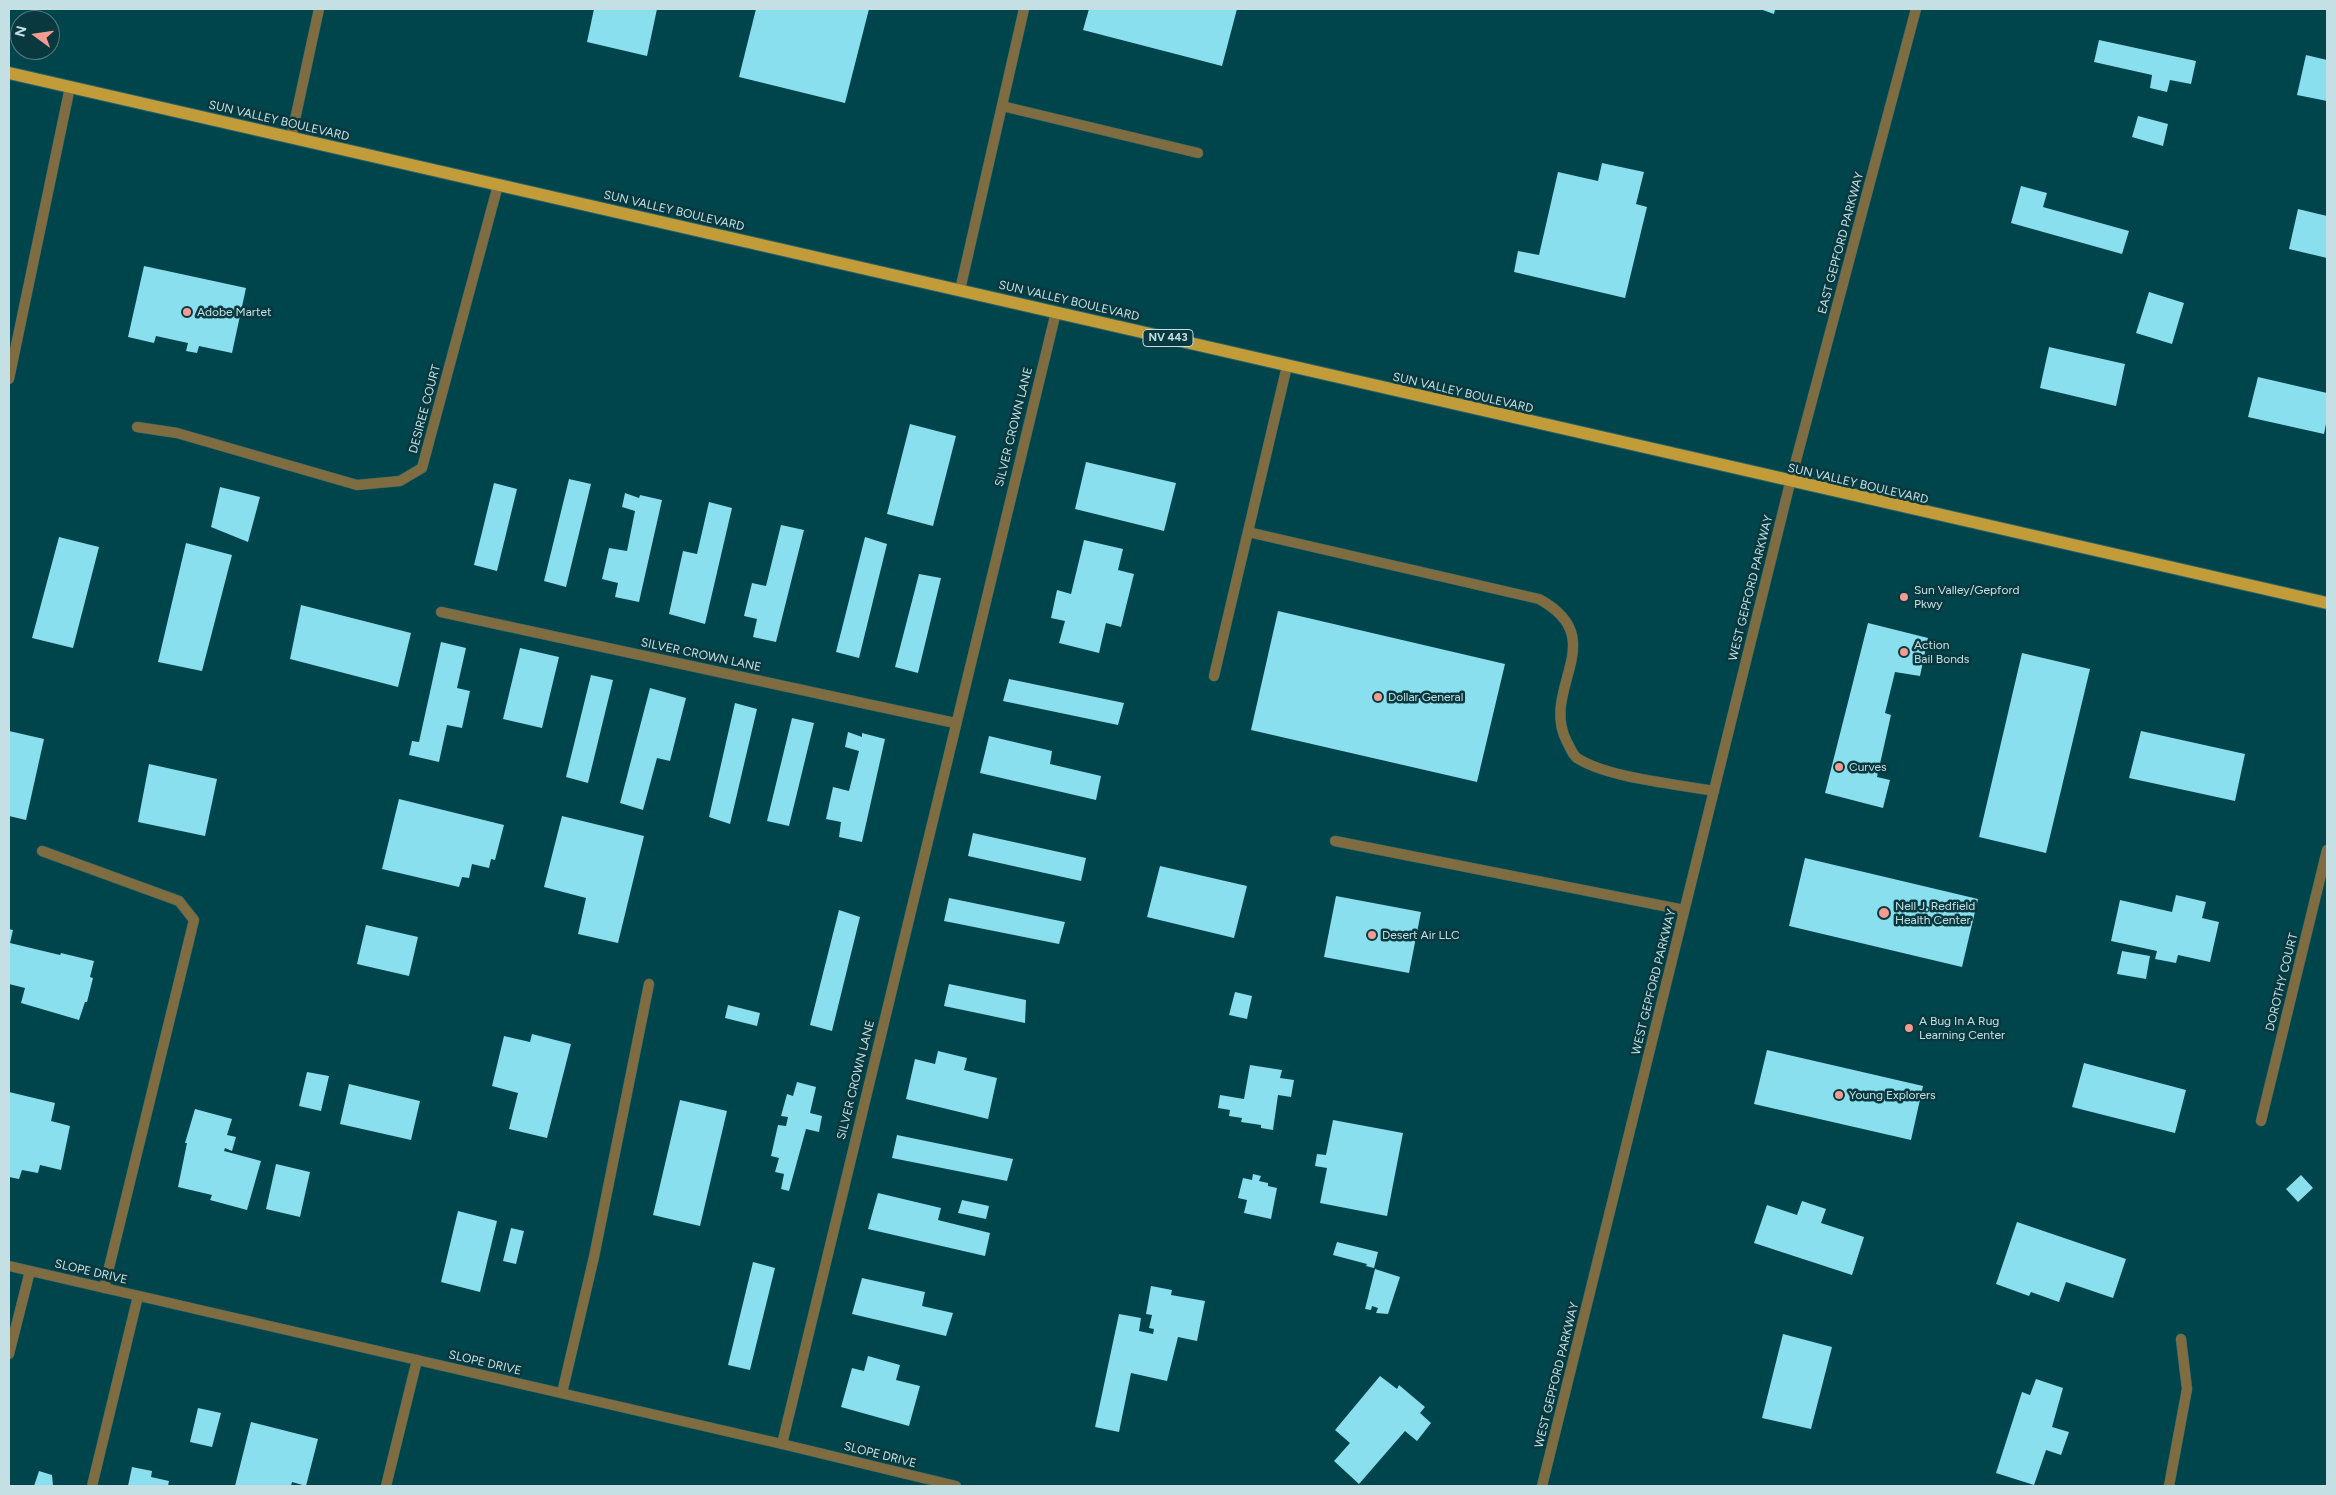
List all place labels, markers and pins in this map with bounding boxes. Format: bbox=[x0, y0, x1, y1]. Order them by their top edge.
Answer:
place label: Adobe Martet bbox=[197, 305, 272, 319]
marker: Adobe Martet bbox=[181, 306, 193, 318]
place label: Sun Valley/Gepford Pkwy bbox=[1914, 583, 2020, 611]
marker: Sun Valley/Gepford Pkwy bbox=[1898, 591, 1910, 603]
place label: Action Bail Bonds bbox=[1914, 638, 1969, 666]
marker: Action Bail Bonds bbox=[1898, 646, 1910, 658]
place label: Dollar General bbox=[1388, 690, 1463, 704]
marker: Dollar General bbox=[1372, 691, 1384, 703]
place label: Curves bbox=[1849, 760, 1887, 774]
marker: Curves bbox=[1833, 761, 1845, 773]
place label: Nell J. Redfield Health Center bbox=[1895, 899, 1975, 927]
marker: Nell J. Redfield Health Center bbox=[1877, 906, 1891, 920]
place label: Desert Air LLC bbox=[1382, 928, 1460, 942]
marker: Desert Air LLC bbox=[1366, 929, 1378, 941]
place label: A Bug In A Rug Learning Center bbox=[1919, 1014, 2005, 1042]
marker: A Bug In A Rug Learning Center bbox=[1903, 1022, 1915, 1034]
place label: Young Explorers bbox=[1849, 1088, 1936, 1102]
marker: Young Explorers bbox=[1833, 1089, 1845, 1101]

